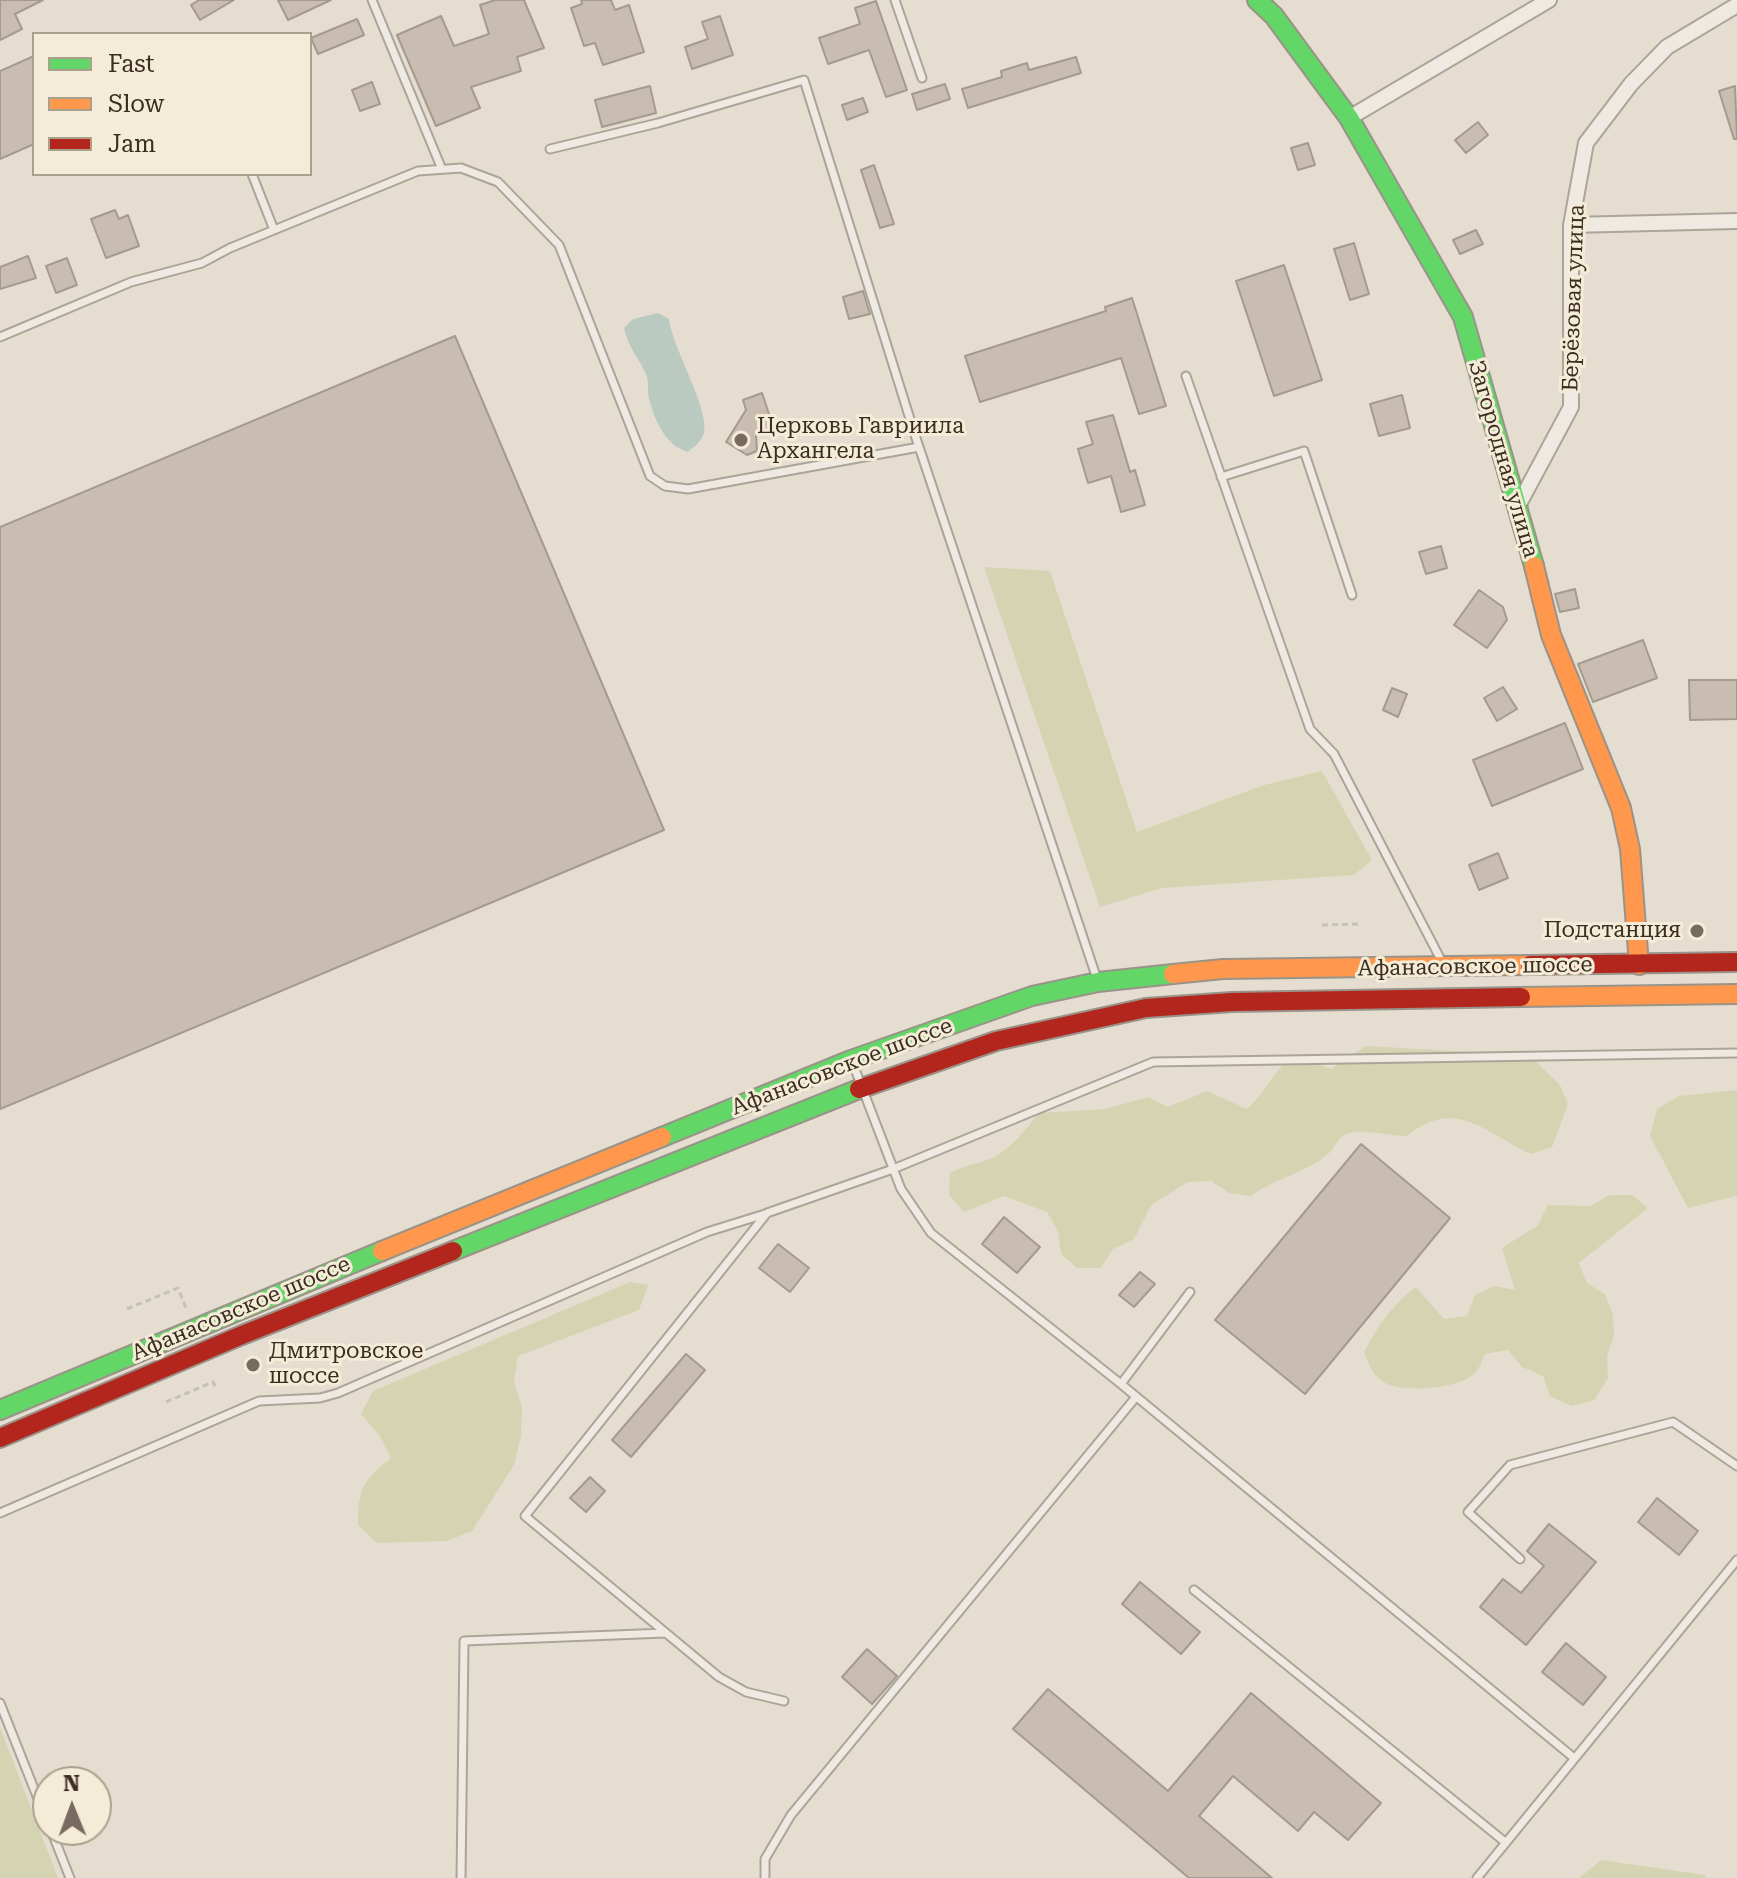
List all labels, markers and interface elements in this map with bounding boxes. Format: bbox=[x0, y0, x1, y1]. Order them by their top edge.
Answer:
legend bbox=[32, 32, 312, 176]
text: Fast bbox=[108, 50, 155, 78]
text: Slow bbox=[108, 90, 164, 118]
text: Jam bbox=[108, 130, 156, 158]
street label: Берёзовая улица bbox=[1558, 204, 1590, 392]
street label: Загородная улица bbox=[1462, 357, 1544, 561]
place label: Церковь Гавриила Архангела bbox=[757, 414, 964, 466]
marker: Церковь Гавриила Архангела bbox=[732, 431, 750, 449]
place label: Подстанция bbox=[1544, 918, 1681, 944]
marker: Подстанция bbox=[1688, 922, 1706, 940]
street label: Афанасовское шоссе bbox=[1357, 952, 1593, 982]
street label: Афанасовское шоссе bbox=[728, 1013, 956, 1121]
street label: Афанасовское шоссе bbox=[128, 1251, 354, 1367]
place label: Дмитровское шоссе bbox=[269, 1339, 423, 1390]
marker: Дмитровское шоссе bbox=[244, 1356, 262, 1374]
north arrow bbox=[32, 1766, 112, 1846]
text: N bbox=[63, 1771, 80, 1796]

